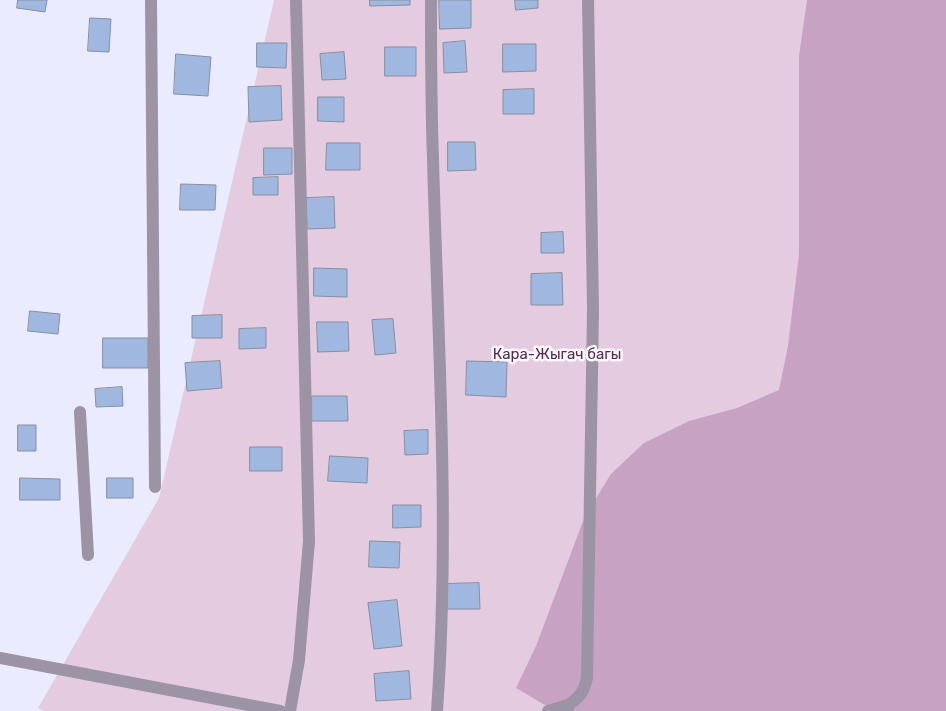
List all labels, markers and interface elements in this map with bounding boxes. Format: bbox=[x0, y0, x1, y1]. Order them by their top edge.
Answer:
park label: Кара-Жыгач багы bbox=[493, 346, 621, 364]

